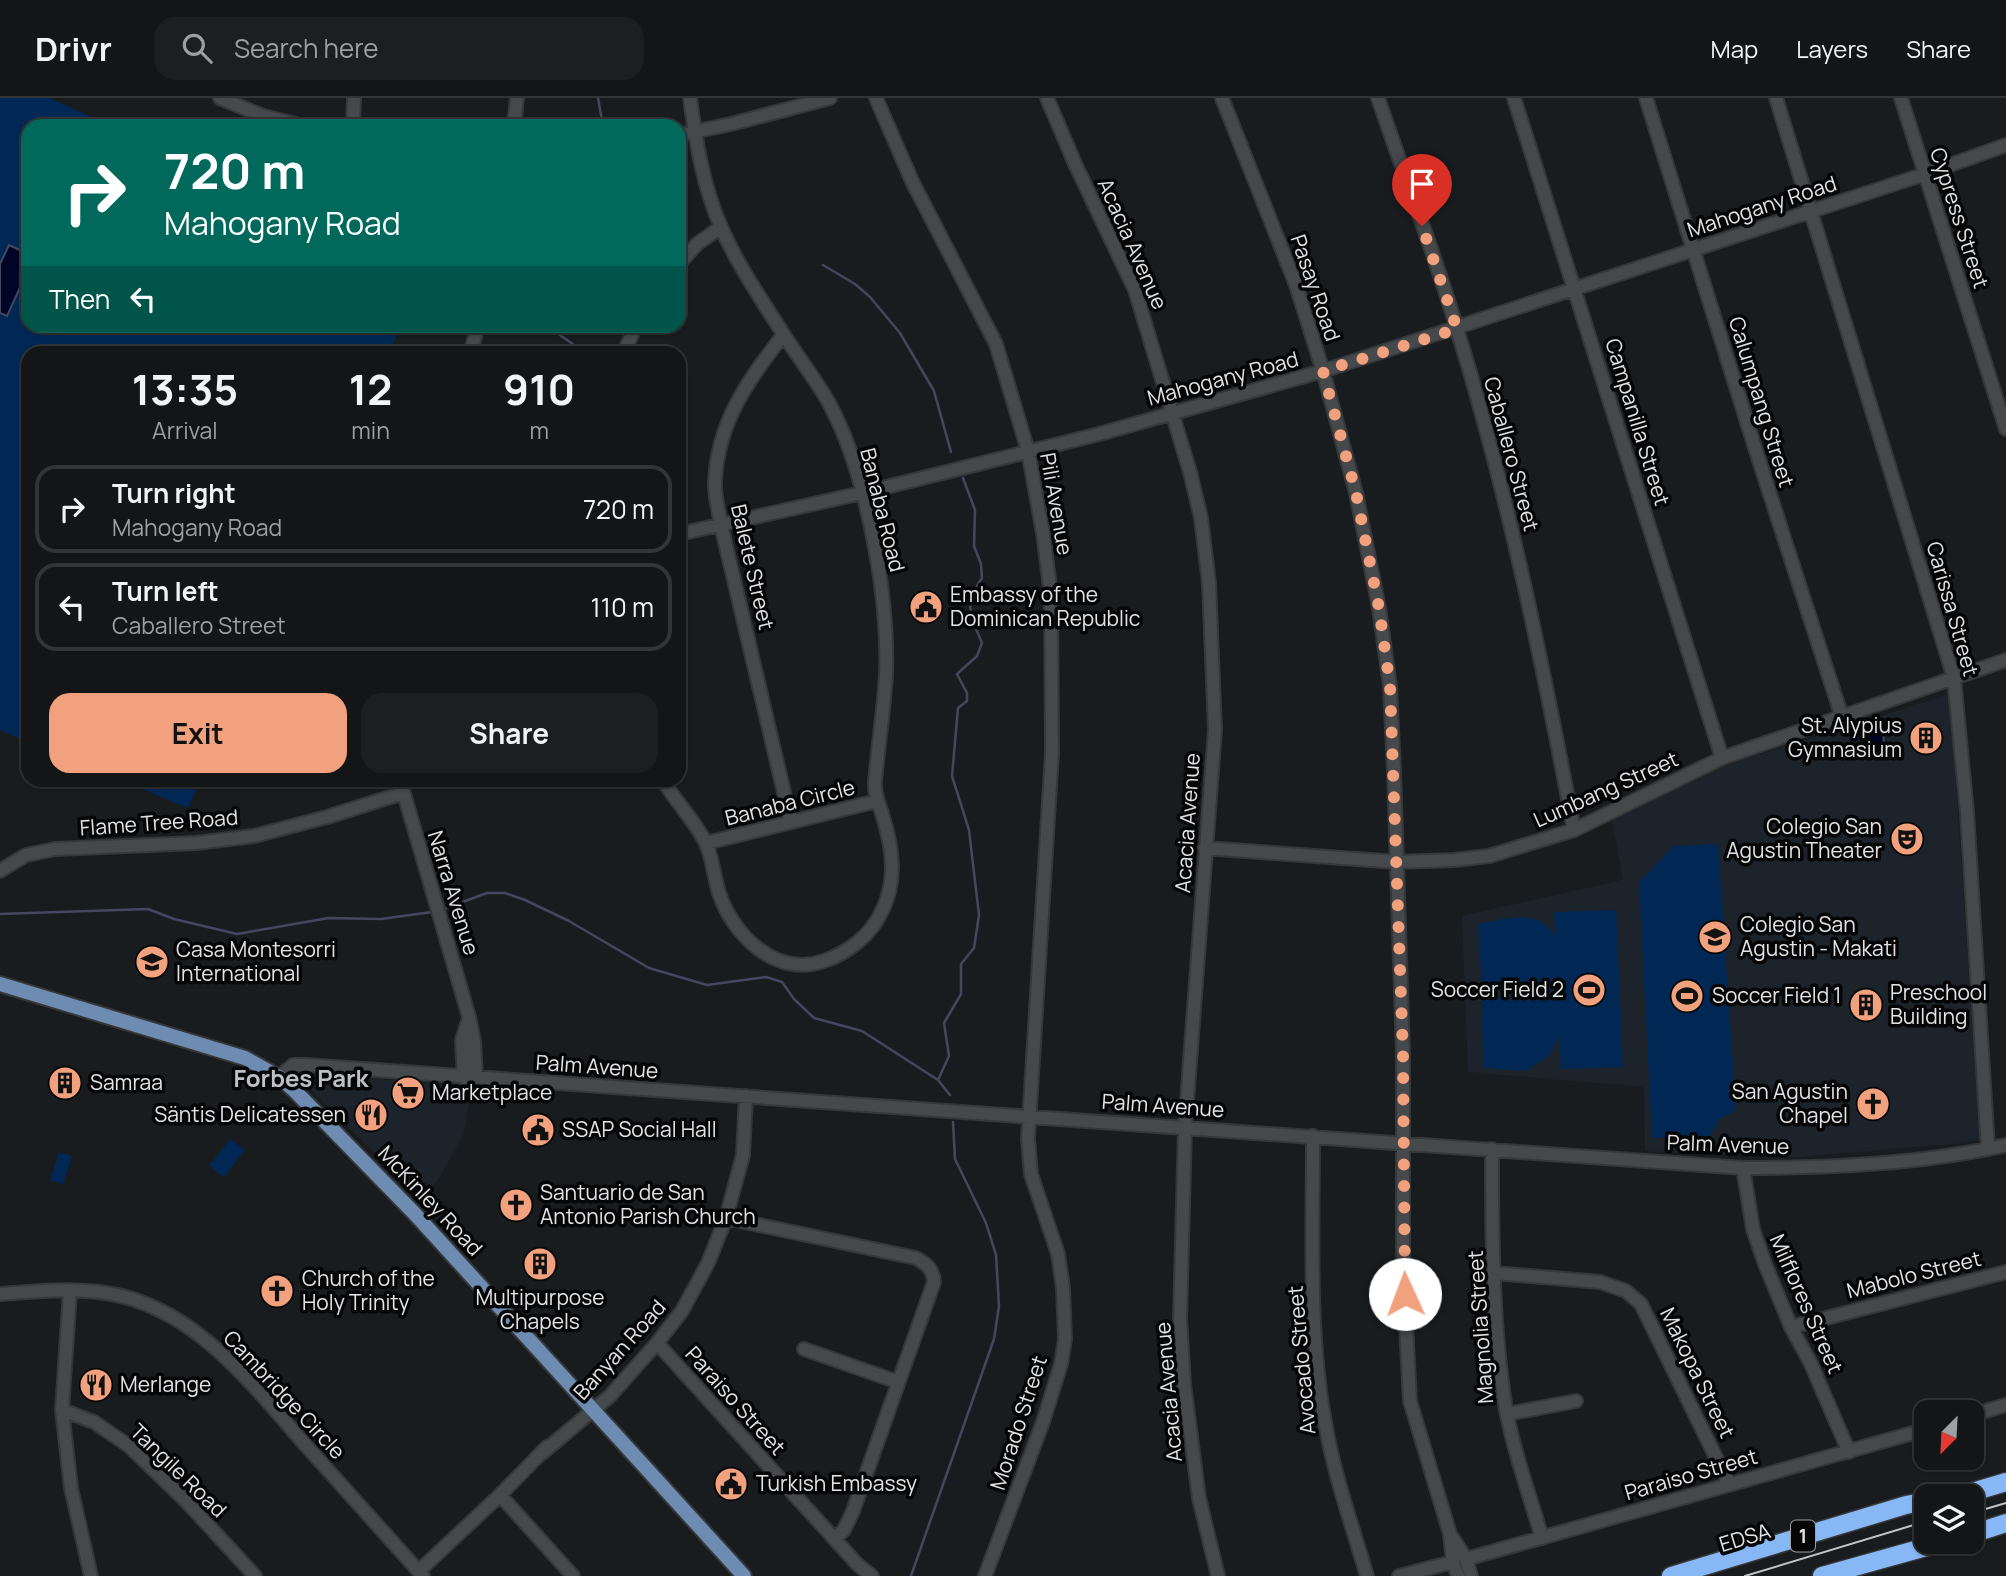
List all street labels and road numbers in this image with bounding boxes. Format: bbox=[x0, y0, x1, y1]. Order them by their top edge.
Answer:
street label: Cypress Street bbox=[1924, 144, 1996, 291]
street label: Mahogany Road bbox=[1683, 169, 1840, 243]
street label: Acacia Avenue bbox=[1092, 174, 1174, 313]
street label: Pasay Road bbox=[1285, 231, 1347, 345]
street label: Calumpang Street bbox=[1723, 313, 1801, 490]
street label: Campanilla Street bbox=[1599, 335, 1677, 509]
street label: Mahogany Road bbox=[1144, 344, 1301, 412]
street label: Caballero Street bbox=[1478, 374, 1546, 534]
street label: Banaba Road bbox=[854, 445, 912, 575]
street label: Pili Avenue bbox=[1034, 450, 1080, 557]
street label: Balete Street bbox=[725, 501, 781, 632]
street label: Carissa Street bbox=[1920, 538, 1986, 679]
street label: Lumbang Street bbox=[1529, 745, 1682, 834]
street label: Acacia Avenue bbox=[1168, 752, 1206, 894]
street label: Banaba Circle bbox=[722, 772, 858, 832]
street label: Flame Tree Road bbox=[79, 803, 239, 842]
street label: Narra Avenue bbox=[422, 827, 486, 958]
street label: Palm Avenue bbox=[535, 1048, 659, 1084]
street label: Palm Avenue bbox=[1101, 1087, 1225, 1123]
street label: Palm Avenue bbox=[1666, 1128, 1790, 1160]
street label: McKinley Road bbox=[372, 1139, 489, 1261]
street label: Milflores Street bbox=[1764, 1230, 1850, 1378]
street label: Mabolo Street bbox=[1844, 1244, 1984, 1304]
street label: Magnolia Street bbox=[1461, 1249, 1499, 1405]
street label: Avocado Street bbox=[1281, 1285, 1321, 1436]
street label: Banyan Road bbox=[567, 1293, 672, 1405]
street label: Makopa Street bbox=[1654, 1303, 1742, 1442]
street label: Acacia Avenue bbox=[1148, 1321, 1188, 1463]
street label: Cambridge Circle bbox=[218, 1324, 352, 1465]
street label: Paraiso Street bbox=[680, 1340, 792, 1461]
street label: Morado Street bbox=[983, 1352, 1053, 1493]
street label: Tangile Road bbox=[124, 1417, 233, 1523]
street label: Paraiso Street bbox=[1621, 1442, 1760, 1506]
street label: EDSA bbox=[1716, 1516, 1774, 1558]
road number: 1 bbox=[1791, 1520, 1815, 1552]

